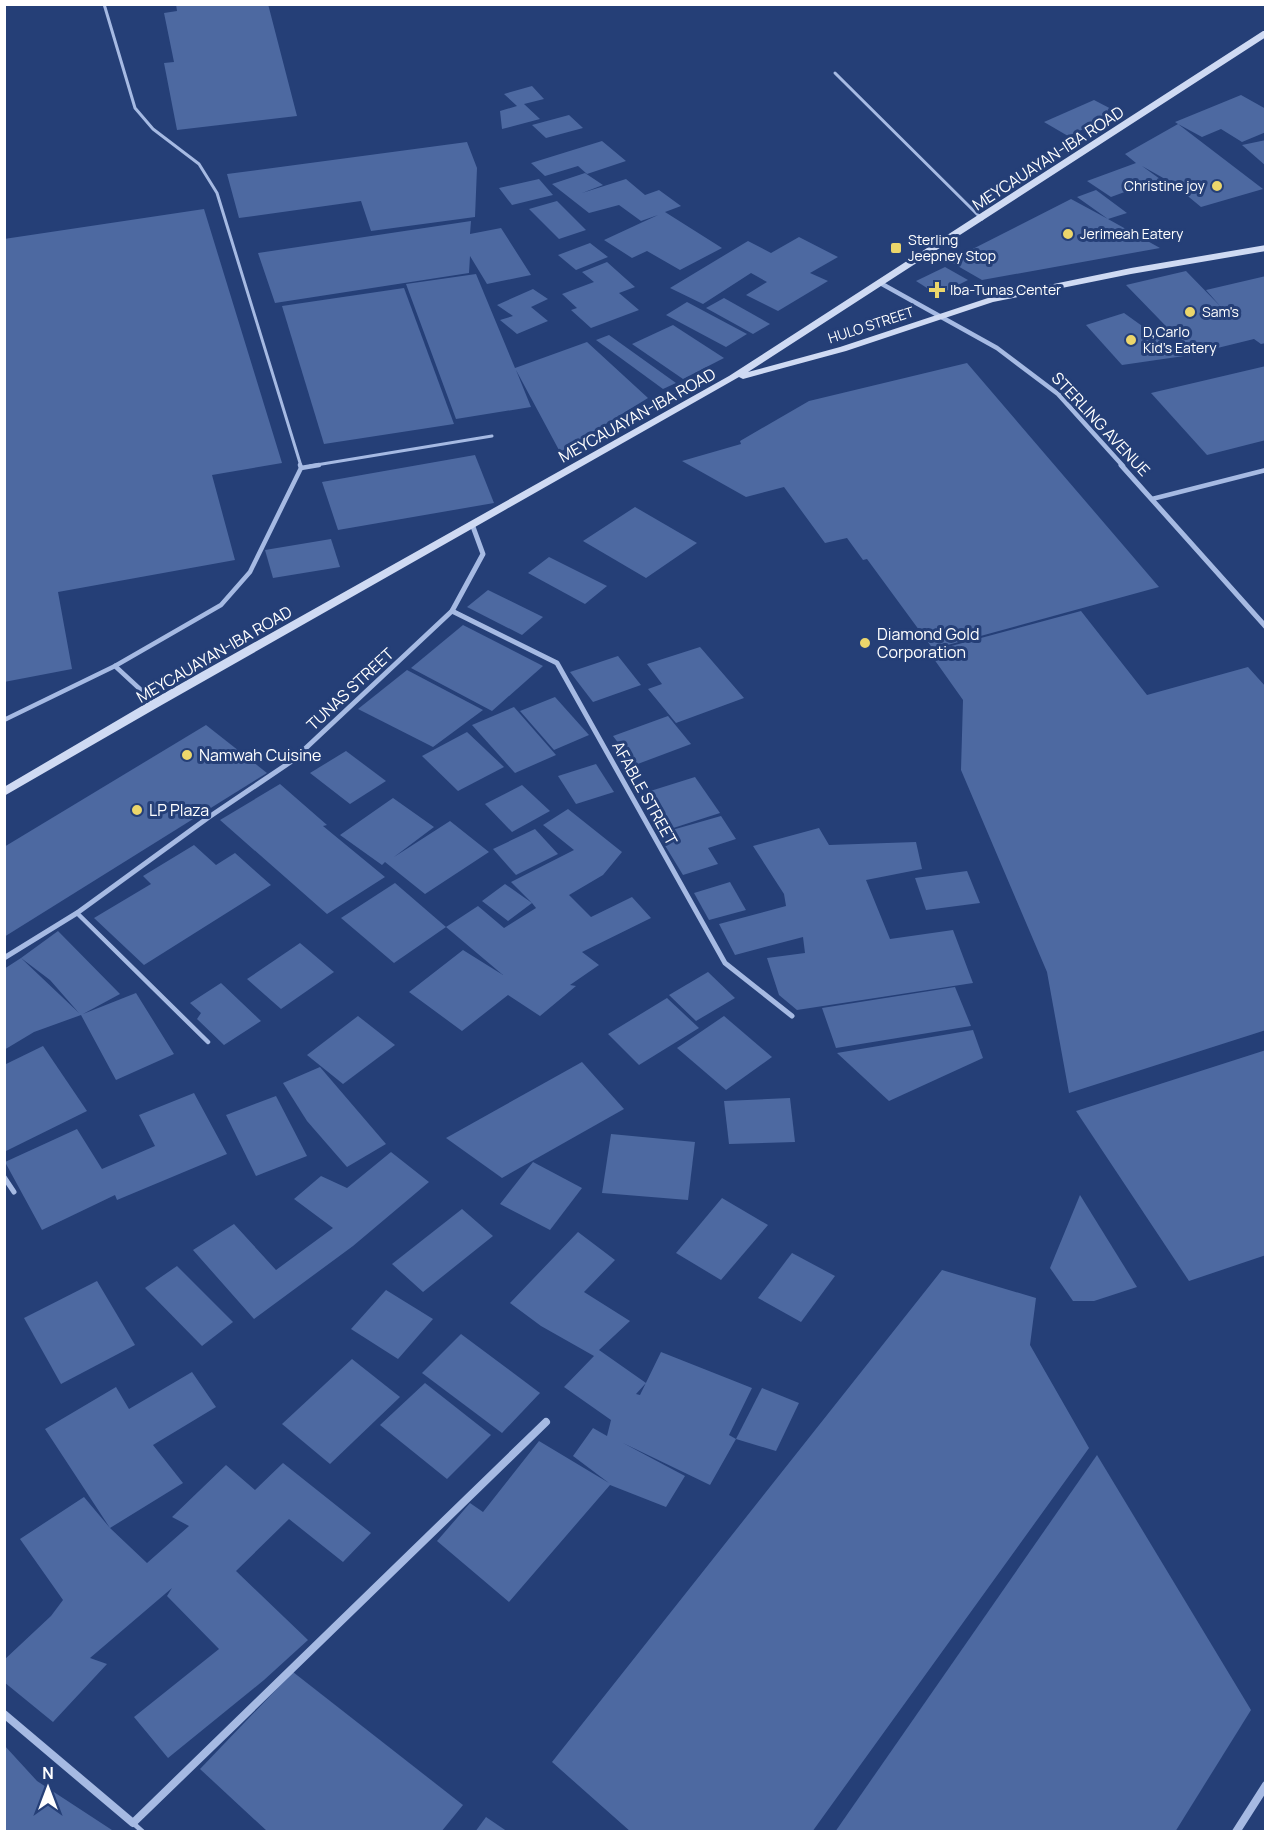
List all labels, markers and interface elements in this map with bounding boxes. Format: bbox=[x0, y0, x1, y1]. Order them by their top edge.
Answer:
street label: MEYCAUAYAN-IBA ROAD bbox=[968, 101, 1128, 215]
place label: Christine joy bbox=[1124, 176, 1206, 195]
marker: Christine joy bbox=[1210, 179, 1224, 193]
place label: Jerimeah Eatery bbox=[1080, 224, 1184, 243]
marker: Jerimeah Eatery bbox=[1061, 227, 1075, 241]
place label: Sterling Jeepney Stop bbox=[908, 230, 996, 265]
marker: Sterling Jeepney Stop bbox=[889, 241, 903, 255]
place label: Iba-Tunas Center bbox=[950, 280, 1061, 299]
marker: Iba-Tunas Center bbox=[928, 281, 946, 299]
street label: HULO STREET bbox=[825, 301, 917, 347]
place label: Sam's bbox=[1202, 302, 1239, 321]
marker: Sam's bbox=[1183, 305, 1197, 319]
place label: D,Carlo Kid's Eatery bbox=[1143, 322, 1217, 357]
marker: D,Carlo Kid's Eatery bbox=[1124, 333, 1138, 347]
street label: MEYCAUAYAN-IBA ROAD bbox=[555, 363, 720, 467]
street label: STERLING AVENUE bbox=[1047, 367, 1155, 481]
street label: MEYCAUAYAN-IBA ROAD bbox=[132, 600, 296, 708]
place label: Diamond Gold Corporation bbox=[877, 623, 979, 663]
marker: Diamond Gold Corporation bbox=[858, 636, 872, 650]
street label: TUNAS STREET bbox=[302, 642, 399, 735]
street label: AFABLE STREET bbox=[607, 737, 683, 849]
place label: Namwah Cuisine bbox=[199, 744, 321, 766]
marker: Namwah Cuisine bbox=[180, 748, 194, 762]
place label: LP Plaza bbox=[149, 799, 209, 821]
marker: LP Plaza bbox=[130, 803, 144, 817]
north arrow bbox=[18, 1758, 78, 1818]
text: N bbox=[42, 1762, 54, 1784]

